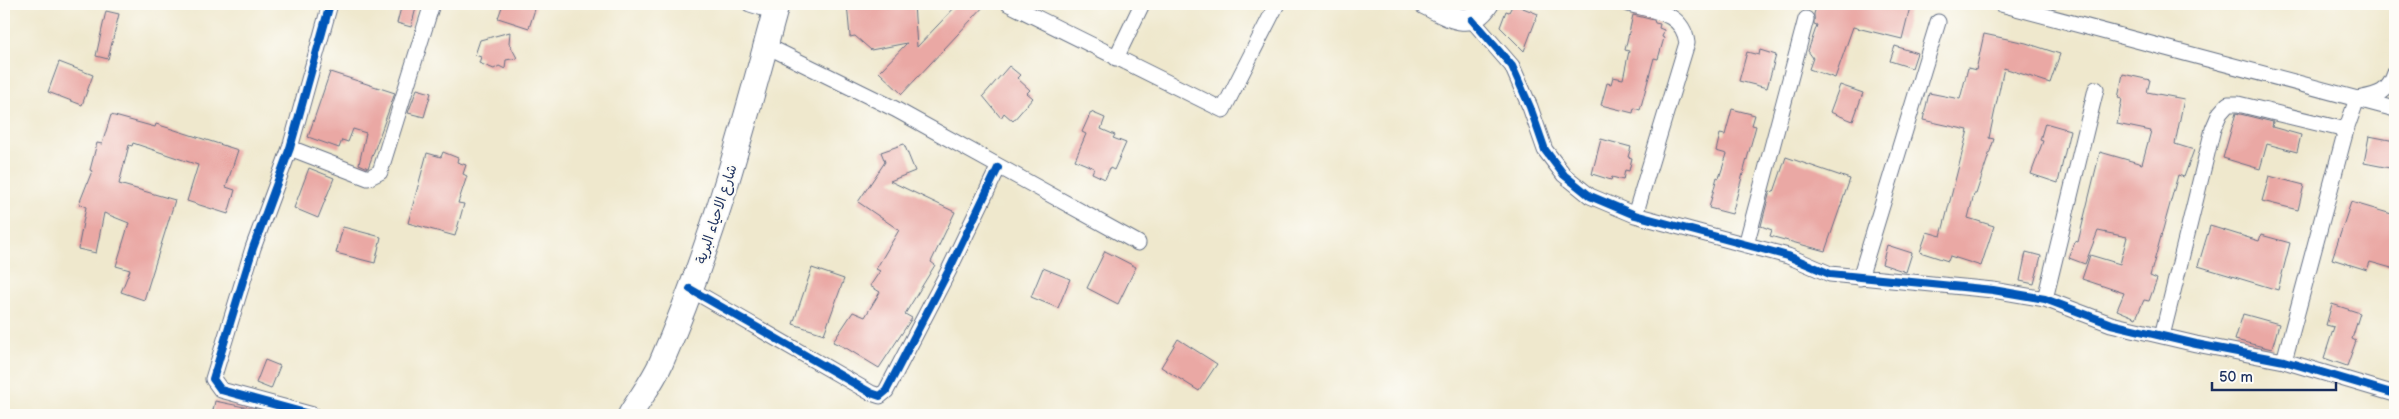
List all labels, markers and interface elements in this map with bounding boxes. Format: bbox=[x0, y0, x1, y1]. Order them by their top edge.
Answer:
street label: شارع الاحياء البرية bbox=[692, 162, 741, 266]
scale bar bbox=[2212, 359, 2335, 391]
text: 50 m bbox=[2219, 368, 2253, 387]

